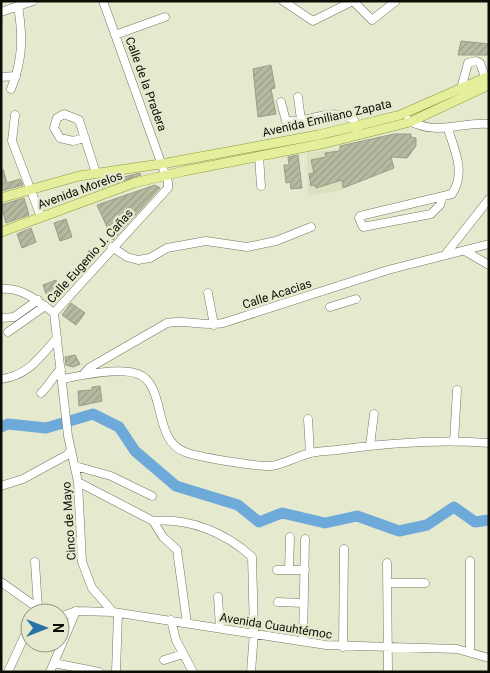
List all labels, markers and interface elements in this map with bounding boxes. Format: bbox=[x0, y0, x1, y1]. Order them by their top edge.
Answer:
street label: Calle de la Pradera bbox=[122, 35, 170, 133]
street label: Avenida Emiliano Zapata bbox=[261, 96, 393, 140]
street label: Avenida Morelos bbox=[36, 168, 124, 212]
street label: Calle Eugenio J. Cañas bbox=[44, 206, 136, 306]
street label: Calle Acacias bbox=[241, 276, 313, 312]
street label: Cinco de Mayo bbox=[59, 481, 79, 561]
north arrow bbox=[20, 603, 70, 653]
street label: Avenida Cuauhtémoc bbox=[219, 610, 333, 642]
text: N bbox=[50, 623, 66, 633]

